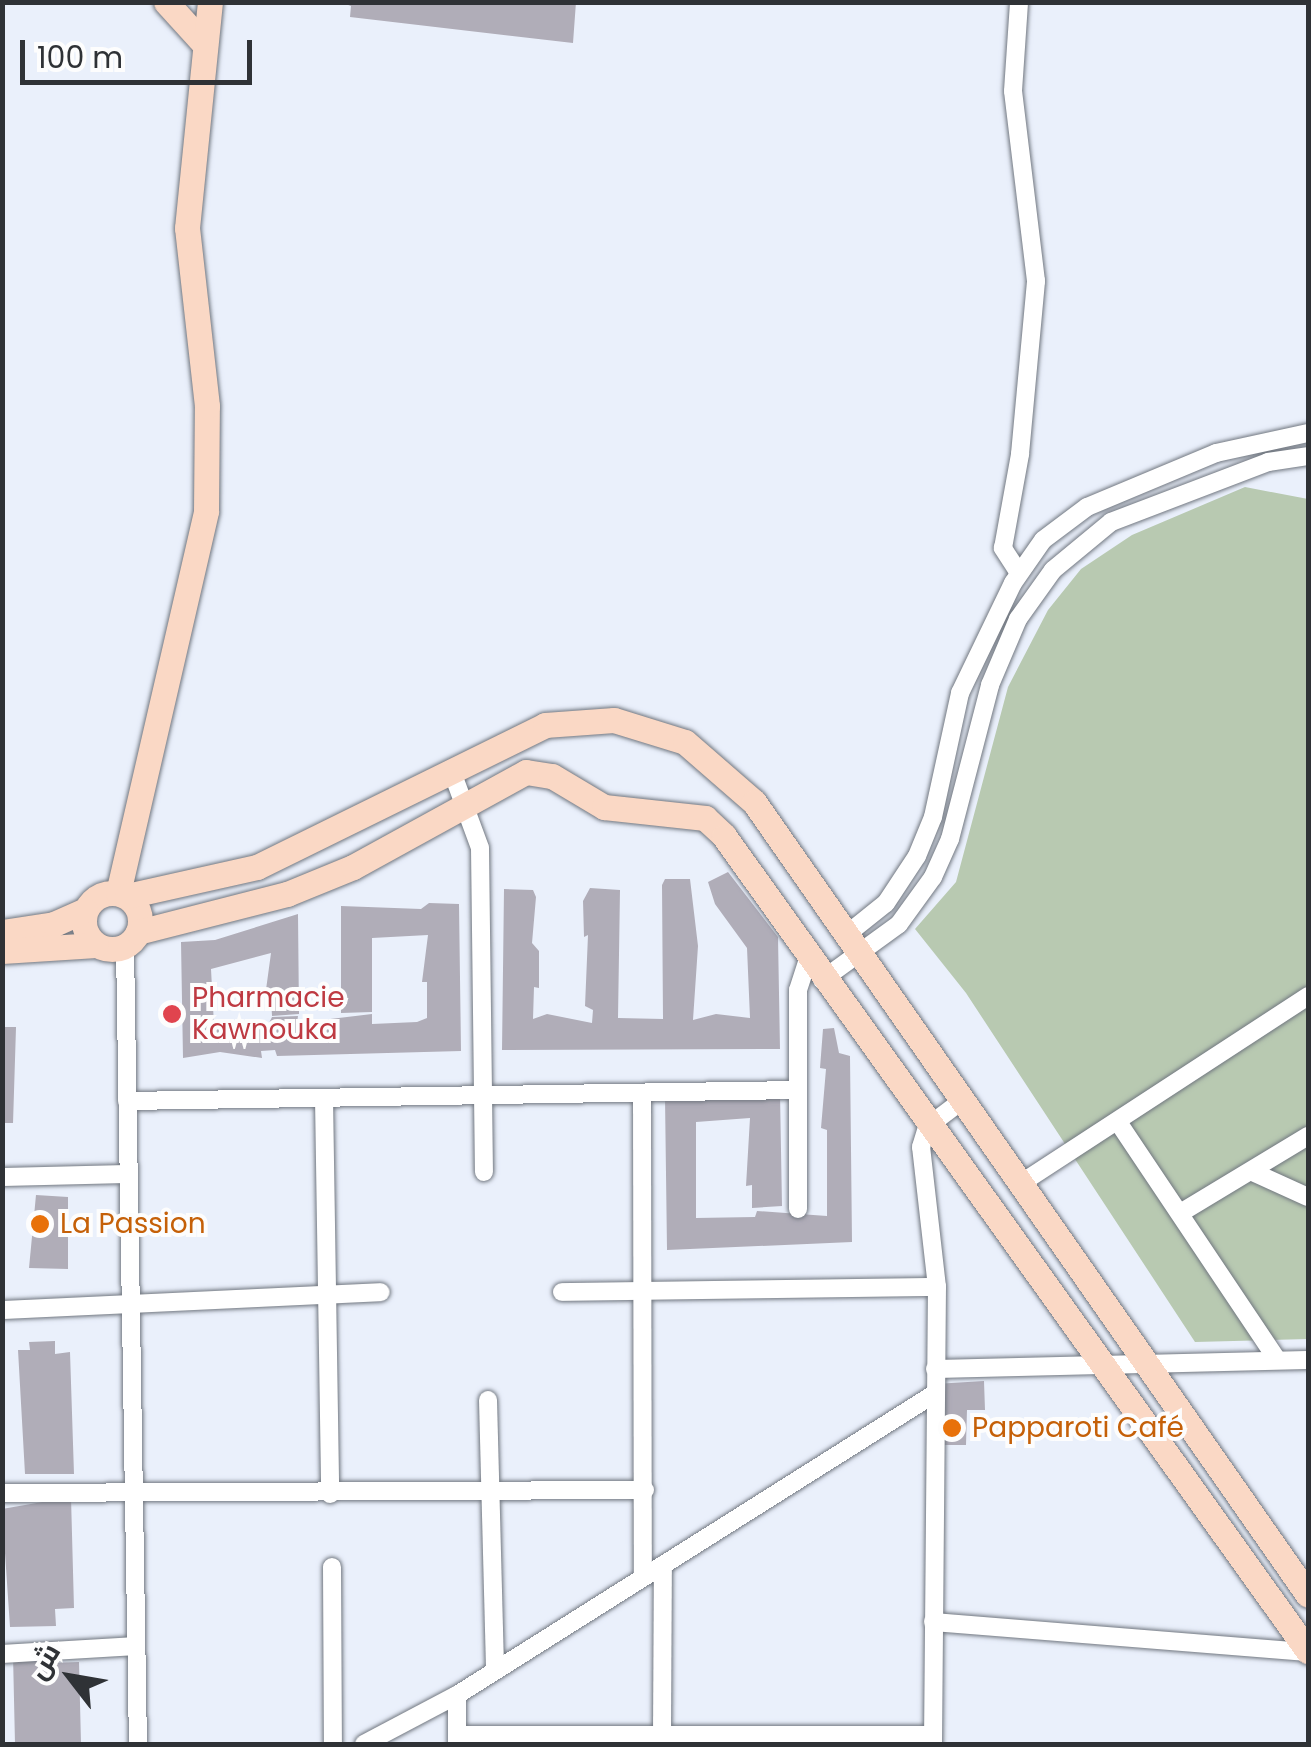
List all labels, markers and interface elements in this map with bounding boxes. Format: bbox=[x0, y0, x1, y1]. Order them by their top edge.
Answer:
scale bar bbox=[25, 20, 258, 82]
text: 100 m bbox=[37, 36, 123, 79]
place label: Pharmacie Kawnouka bbox=[192, 981, 345, 1047]
marker: Pharmacie Kawnouka bbox=[161, 1003, 183, 1025]
place label: La Passion bbox=[60, 1207, 206, 1241]
marker: La Passion bbox=[29, 1213, 51, 1235]
place label: Papparoti Café bbox=[972, 1411, 1184, 1445]
marker: Papparoti Café bbox=[941, 1417, 963, 1439]
north arrow bbox=[20, 1627, 120, 1727]
text: ش bbox=[18, 1636, 70, 1687]

